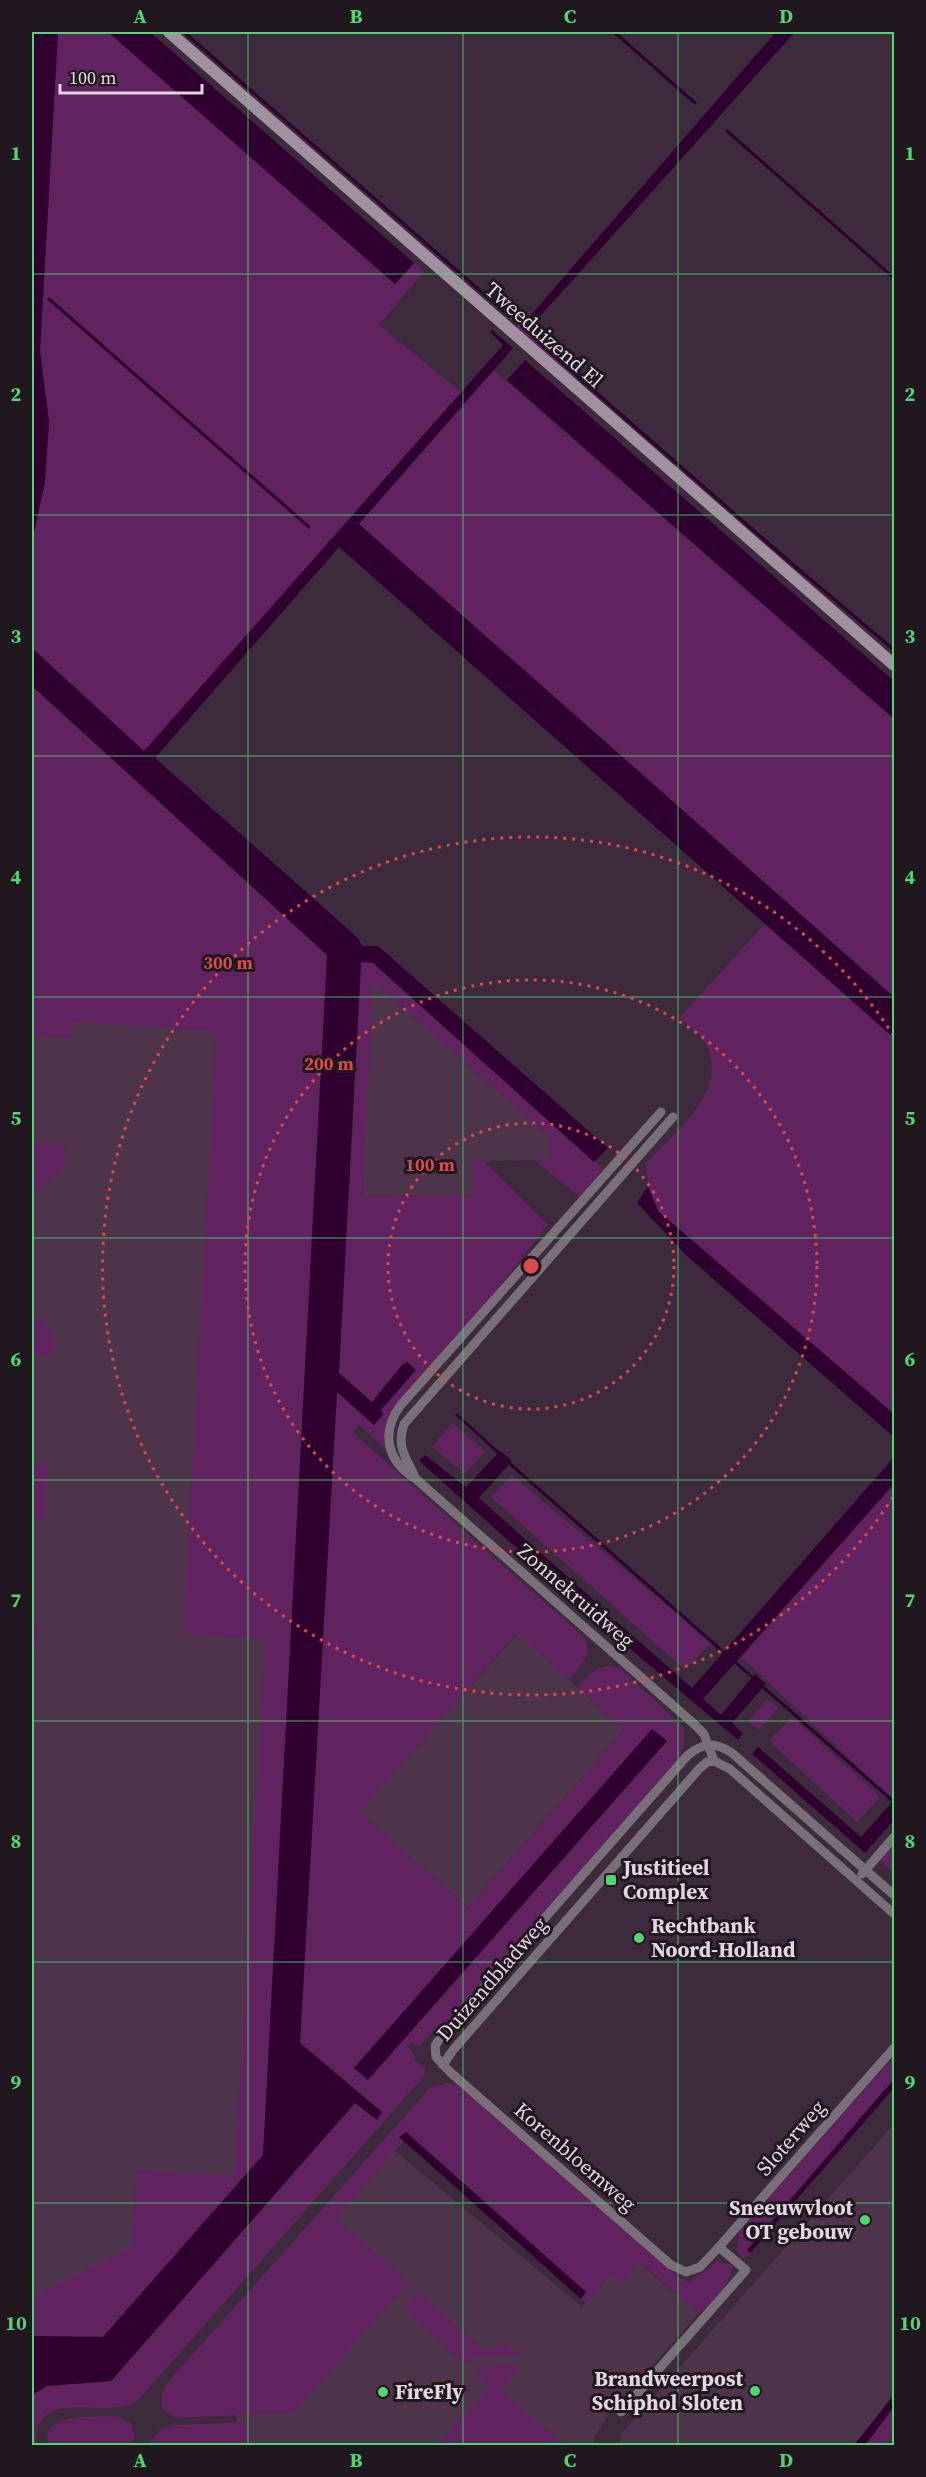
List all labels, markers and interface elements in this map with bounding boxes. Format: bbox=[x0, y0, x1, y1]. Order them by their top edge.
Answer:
text: A bbox=[133, 2, 147, 30]
text: B bbox=[349, 2, 363, 30]
text: C bbox=[564, 2, 576, 30]
text: D bbox=[779, 2, 793, 30]
scale bar bbox=[60, 57, 202, 95]
text: 100 m bbox=[69, 65, 116, 90]
text: 1 bbox=[11, 139, 21, 167]
text: 1 bbox=[905, 139, 915, 167]
street label: Tweeduizend El bbox=[479, 275, 610, 394]
text: 2 bbox=[11, 380, 22, 408]
text: 2 bbox=[905, 380, 916, 408]
text: 3 bbox=[11, 622, 22, 650]
text: 3 bbox=[905, 622, 916, 650]
text: 4 bbox=[11, 863, 22, 891]
text: 4 bbox=[905, 863, 916, 891]
text: 300 m bbox=[203, 950, 253, 975]
text: 200 m bbox=[304, 1051, 354, 1076]
text: 5 bbox=[11, 1104, 22, 1132]
text: 5 bbox=[905, 1104, 916, 1132]
text: 100 m bbox=[405, 1152, 455, 1177]
centre of rings bbox=[521, 1256, 541, 1276]
text: 6 bbox=[11, 1345, 22, 1373]
text: 6 bbox=[905, 1345, 916, 1373]
street label: Zonnekruidweg bbox=[511, 1537, 641, 1655]
text: 7 bbox=[11, 1586, 22, 1614]
text: 7 bbox=[905, 1586, 916, 1614]
text: 8 bbox=[11, 1827, 21, 1855]
text: 8 bbox=[905, 1827, 915, 1855]
place label: Justitieel Complex bbox=[621, 1853, 710, 1906]
marker: Justitieel Complex bbox=[604, 1873, 618, 1887]
street label: Duizendbladweg bbox=[430, 1910, 554, 2047]
place label: Rechtbank Noord-Holland bbox=[651, 1911, 796, 1964]
marker: Rechtbank Noord-Holland bbox=[632, 1931, 646, 1945]
text: 9 bbox=[11, 2068, 22, 2096]
text: 9 bbox=[905, 2068, 916, 2096]
street label: Sloterweg bbox=[750, 2093, 832, 2182]
street label: Korenbloemweg bbox=[508, 2095, 643, 2218]
place label: Sneeuwvloot OT gebouw bbox=[729, 2193, 853, 2246]
marker: Sneeuwvloot OT gebouw bbox=[858, 2213, 872, 2227]
text: 10 bbox=[5, 2309, 27, 2337]
text: 10 bbox=[899, 2309, 921, 2337]
place label: Brandweerpost Schiphol Sloten bbox=[592, 2364, 743, 2417]
place label: FireFly bbox=[395, 2377, 464, 2406]
marker: Brandweerpost Schiphol Sloten bbox=[748, 2384, 762, 2398]
marker: FireFly bbox=[376, 2385, 390, 2399]
text: A bbox=[133, 2446, 147, 2474]
text: B bbox=[349, 2446, 363, 2474]
text: C bbox=[564, 2446, 576, 2474]
text: D bbox=[779, 2446, 793, 2474]

